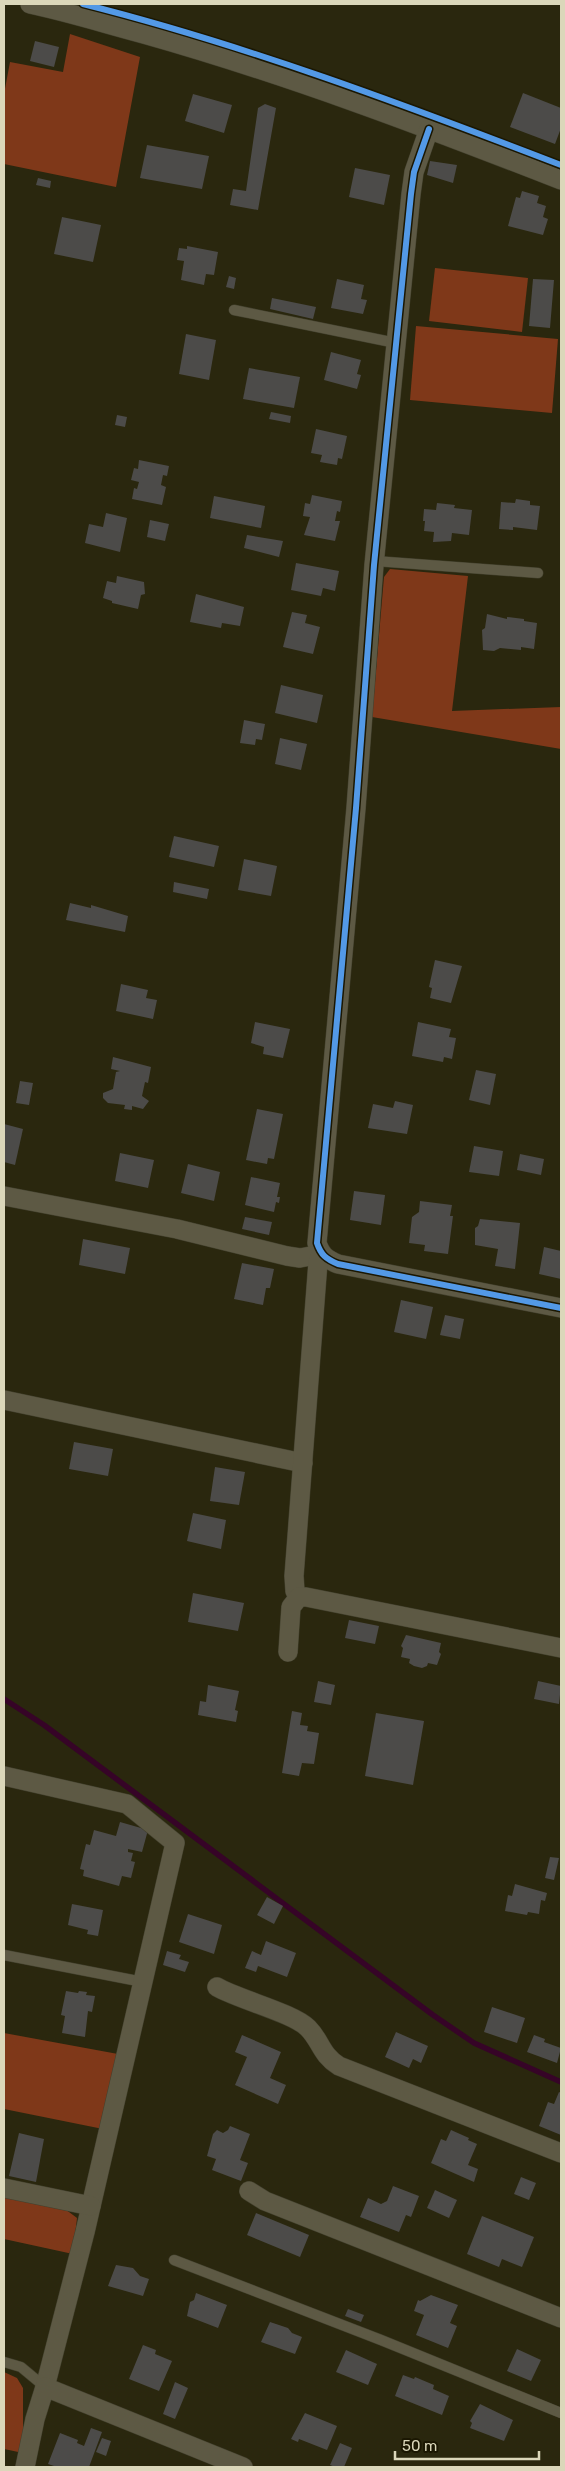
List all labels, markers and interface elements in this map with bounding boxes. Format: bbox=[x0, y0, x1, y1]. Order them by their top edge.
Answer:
scale bar bbox=[395, 2428, 539, 2460]
text: 50 m bbox=[402, 2437, 437, 2455]

